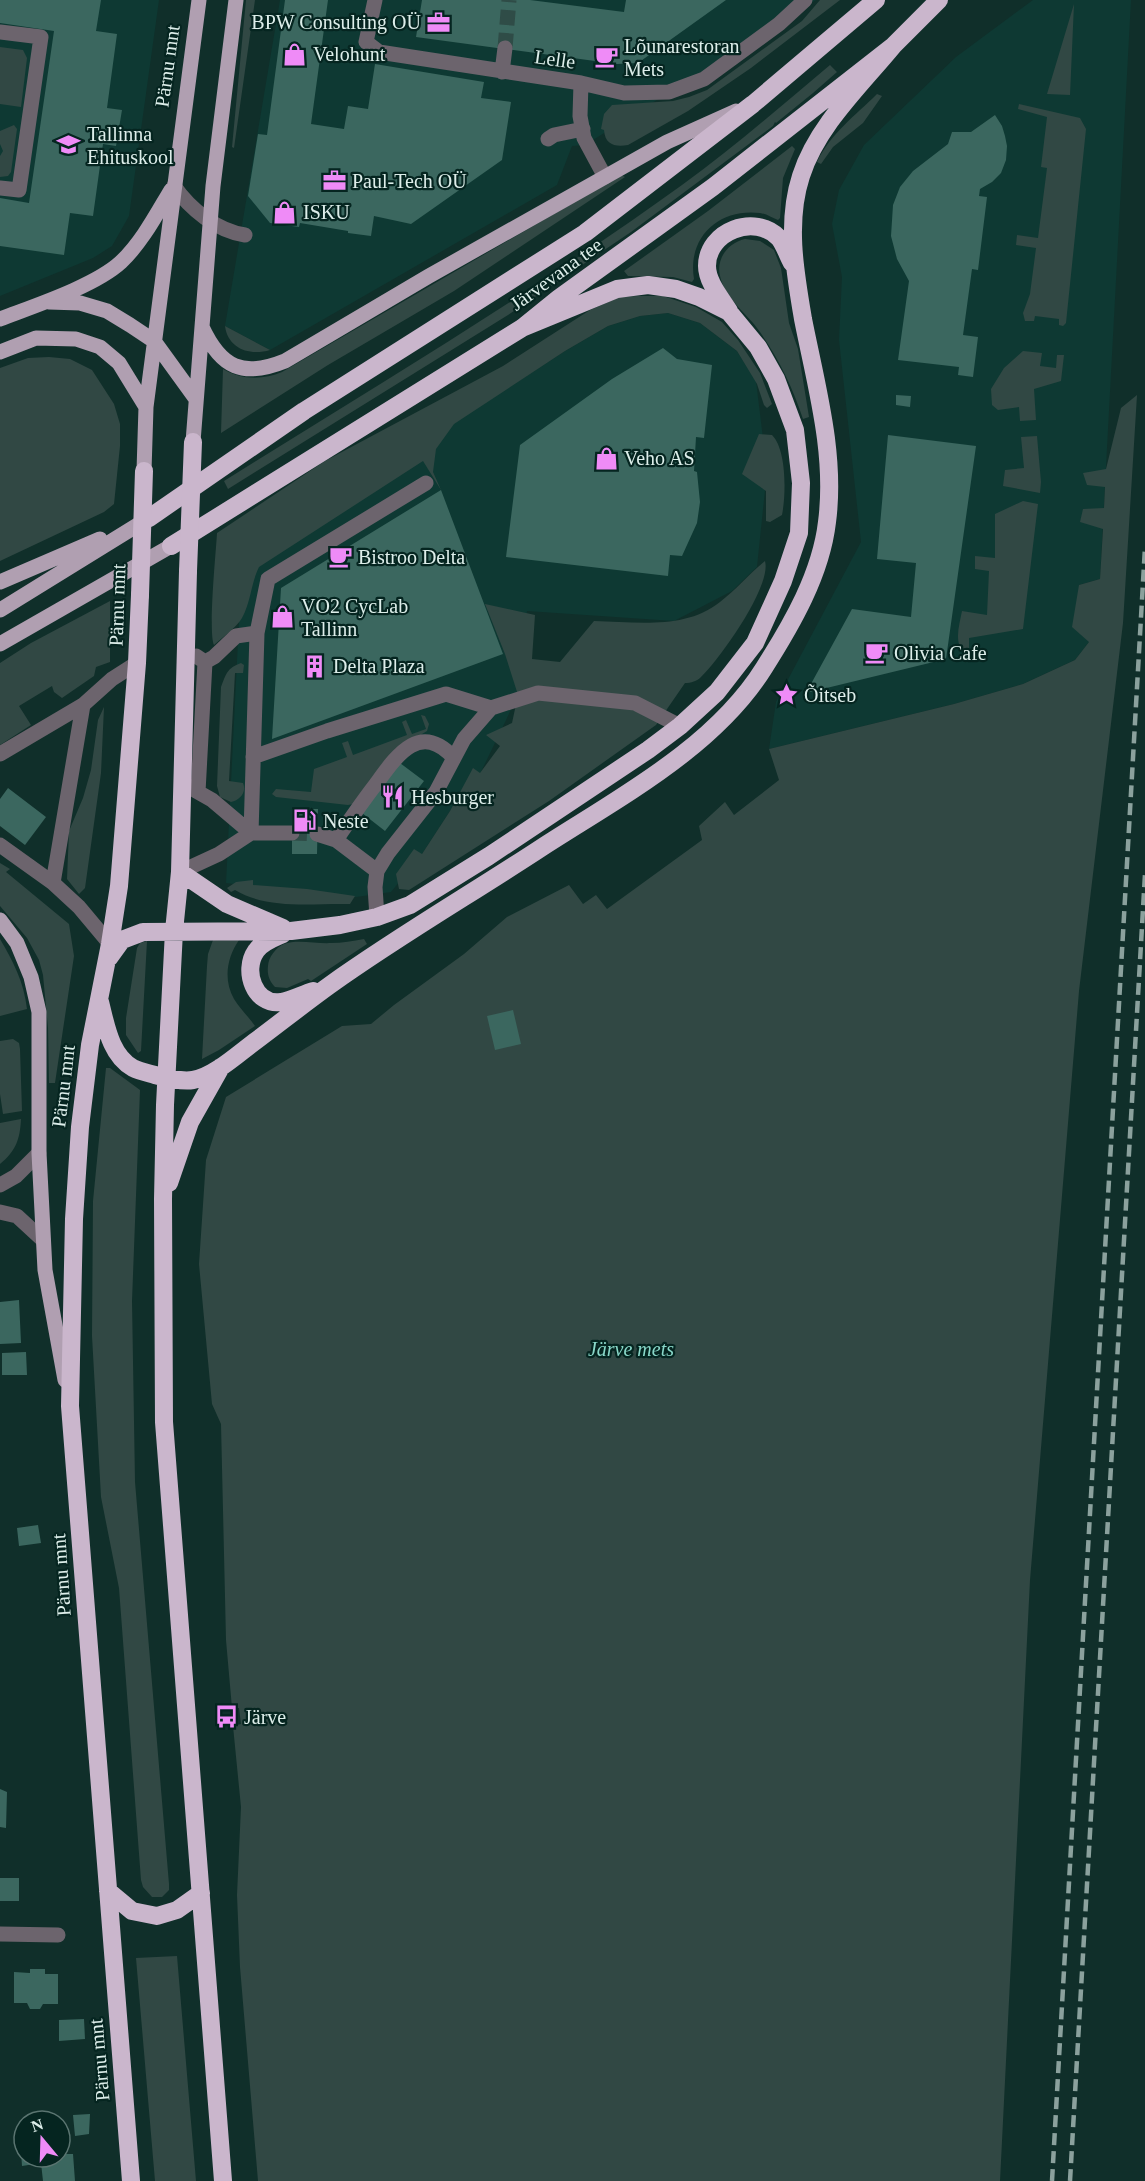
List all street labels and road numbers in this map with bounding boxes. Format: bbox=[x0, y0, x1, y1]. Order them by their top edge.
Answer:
street label: Pärnu mnt bbox=[150, 23, 184, 109]
street label: Lelle bbox=[533, 45, 577, 73]
street label: Järvevana tee bbox=[506, 233, 606, 315]
street label: Pärnu mnt bbox=[105, 563, 129, 647]
street label: Pärnu mnt bbox=[47, 1043, 79, 1128]
street label: Pärnu mnt bbox=[47, 1533, 75, 1617]
street label: Pärnu mnt bbox=[84, 2017, 114, 2102]

